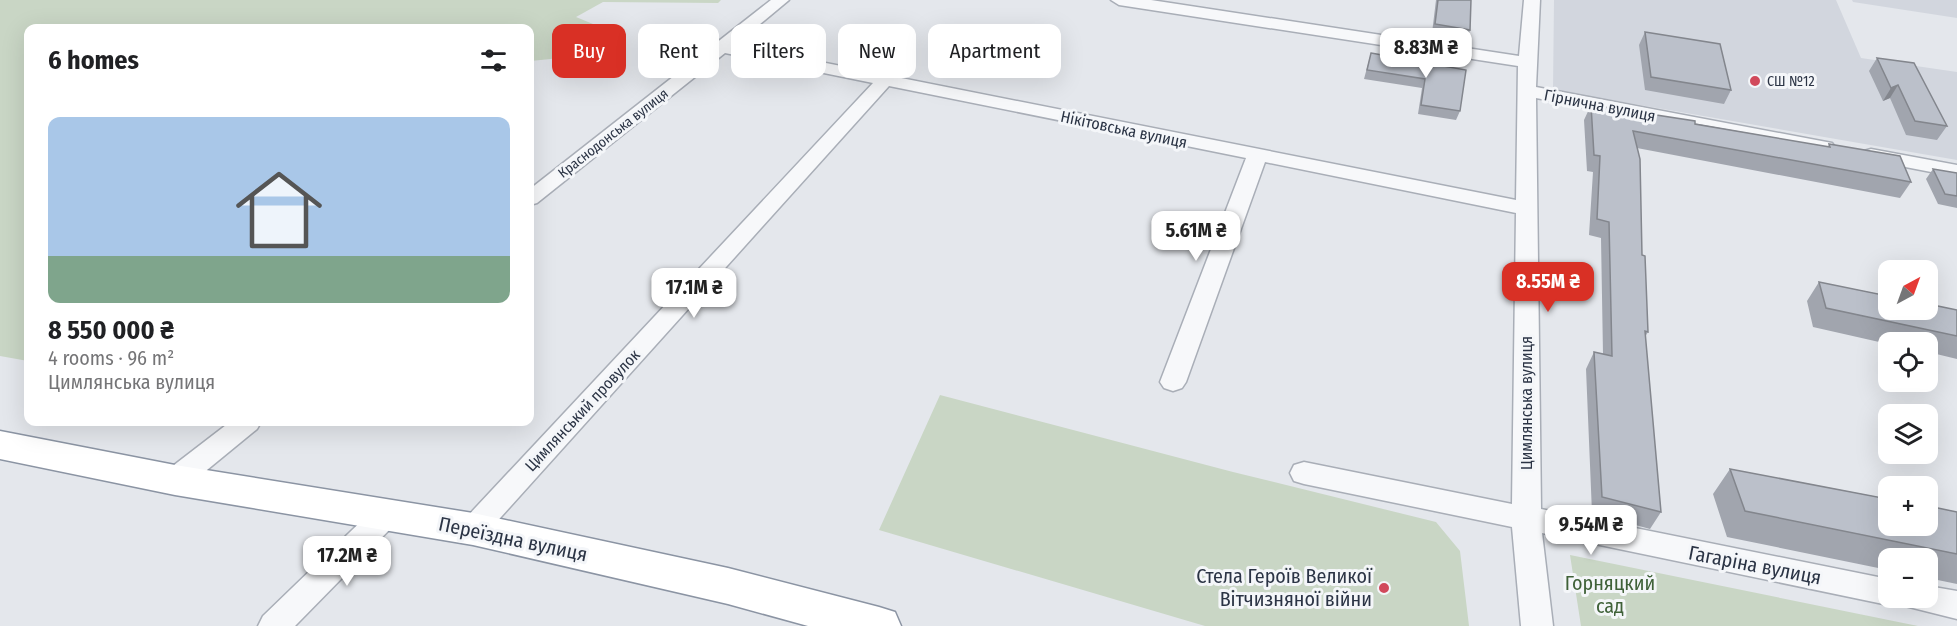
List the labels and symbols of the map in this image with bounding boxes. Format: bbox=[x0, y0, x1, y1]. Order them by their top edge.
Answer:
pin: 8.83M ₴ bbox=[1371, 28, 1481, 79]
place label: СШ №12 bbox=[1767, 73, 1815, 90]
marker: СШ №12 bbox=[1748, 74, 1762, 88]
street label: Краснодонська вулиця bbox=[555, 85, 672, 182]
street label: Гірнична вулиця bbox=[1543, 85, 1657, 126]
street label: Нікітовська вулиця bbox=[1059, 107, 1189, 152]
pin: 5.61M ₴ bbox=[1141, 211, 1251, 262]
north arrow bbox=[1878, 260, 1938, 320]
pin: 8.55M ₴ bbox=[1493, 262, 1603, 313]
pin: 17.1M ₴ bbox=[639, 268, 749, 319]
street label: Цимлянська вулиця bbox=[1517, 336, 1536, 470]
street label: Цимлянський провулок bbox=[521, 345, 644, 475]
pin: 9.54M ₴ bbox=[1536, 505, 1646, 556]
street label: Переїздна вулиця bbox=[436, 512, 590, 566]
pin: 17.2M ₴ bbox=[292, 536, 402, 587]
street label: Гагаріна вулиця bbox=[1687, 540, 1823, 590]
place label: Стела Героїв Великої Вітчизняної війни bbox=[1196, 564, 1373, 611]
park label: Горняцкий сад bbox=[1565, 571, 1655, 618]
marker: Стела Героїв Великої Вітчизняної війни bbox=[1377, 581, 1391, 595]

